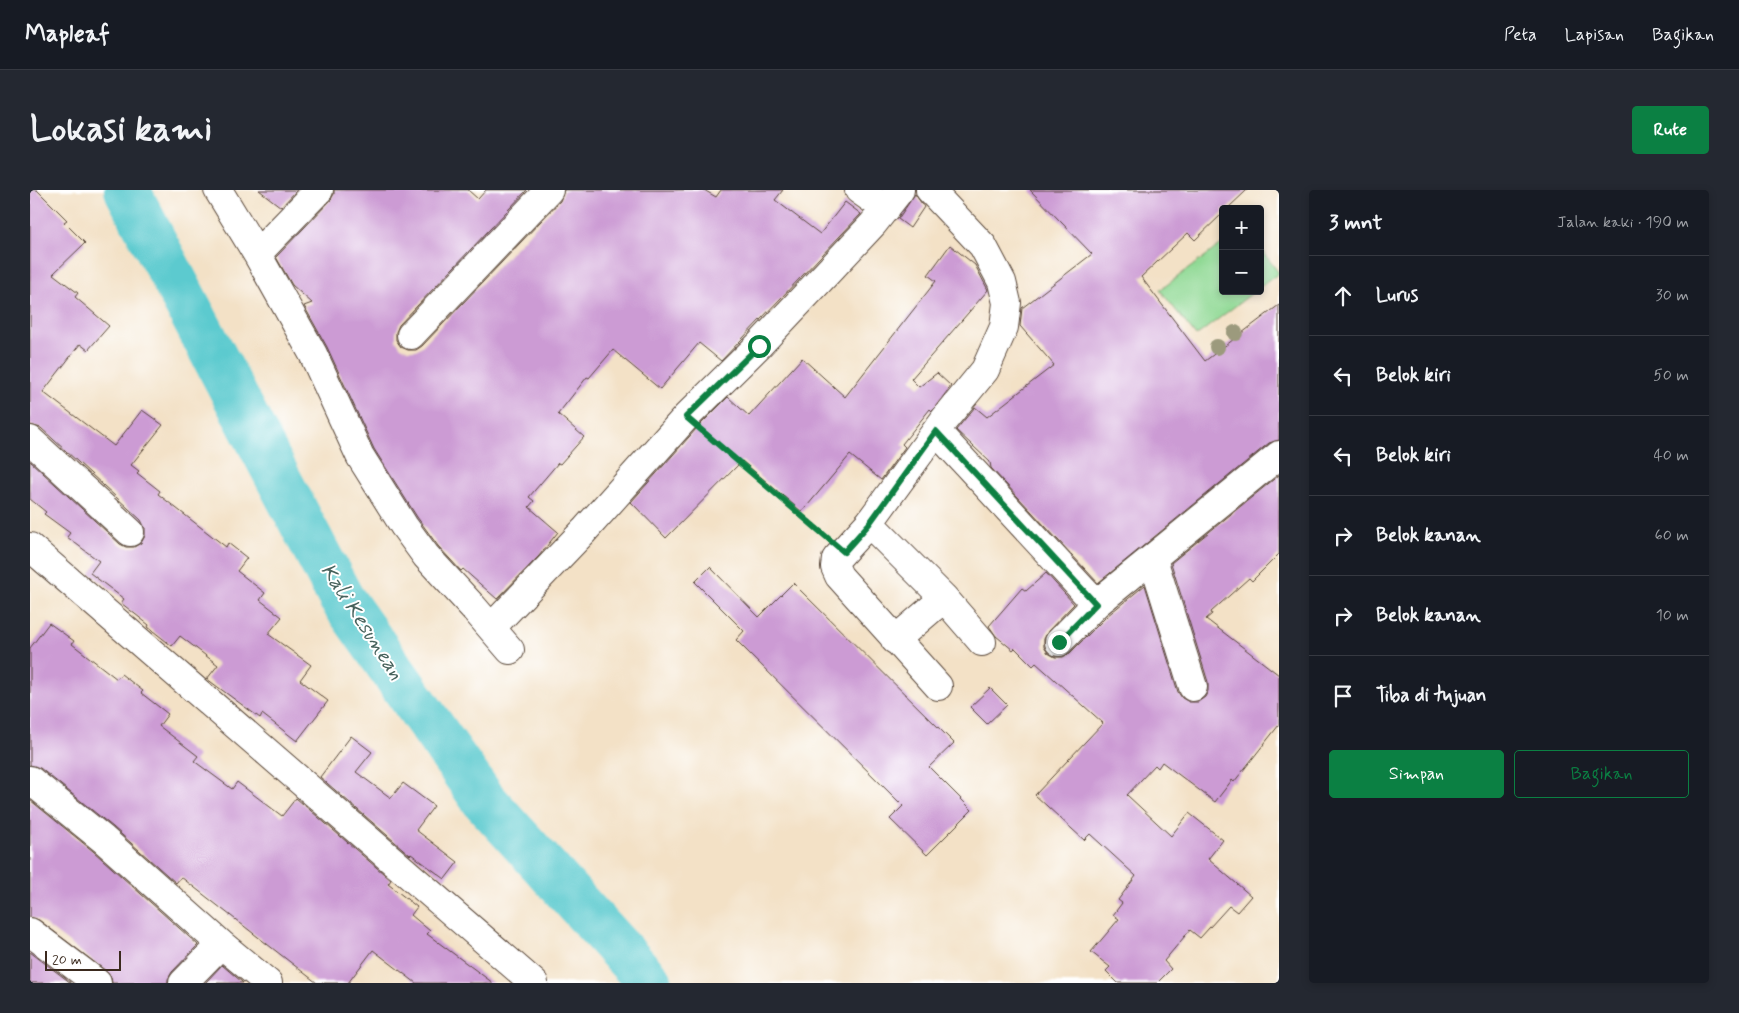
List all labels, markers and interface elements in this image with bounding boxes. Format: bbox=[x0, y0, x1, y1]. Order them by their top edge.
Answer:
text: Mapleaf bbox=[25, 19, 110, 50]
text: Peta bbox=[1504, 23, 1537, 47]
text: Lapisan bbox=[1565, 23, 1624, 47]
text: Bagikan bbox=[1652, 23, 1714, 47]
button: Rute bbox=[1632, 106, 1709, 154]
text: Lokasi kami bbox=[30, 107, 212, 153]
map controls bbox=[1219, 205, 1264, 295]
button: + bbox=[1219, 205, 1264, 250]
text: 3 mnt bbox=[1329, 209, 1382, 237]
text: Jalan kaki · 190 m bbox=[1557, 212, 1689, 233]
button: − bbox=[1219, 250, 1264, 295]
icon: ahead bbox=[1329, 282, 1357, 310]
text: Lurus bbox=[1376, 283, 1418, 308]
text: 30 m bbox=[1656, 285, 1689, 306]
route start bbox=[748, 335, 771, 358]
icon: left bbox=[1329, 362, 1357, 390]
text: Belok kiri bbox=[1376, 363, 1451, 388]
text: 50 m bbox=[1653, 365, 1689, 386]
icon: left bbox=[1329, 442, 1357, 470]
text: Belok kiri bbox=[1376, 443, 1451, 468]
text: 40 m bbox=[1653, 445, 1689, 466]
icon: right bbox=[1329, 522, 1357, 550]
text: Belok kanan bbox=[1376, 523, 1481, 548]
text: 60 m bbox=[1655, 525, 1689, 546]
water label: Kali Kesunean bbox=[314, 558, 410, 686]
icon: right bbox=[1329, 602, 1357, 630]
text: Belok kanan bbox=[1376, 603, 1481, 628]
text: 10 m bbox=[1656, 605, 1689, 626]
route end bbox=[1048, 631, 1071, 654]
icon: arrive bbox=[1329, 682, 1357, 710]
text: Tiba di tujuan bbox=[1376, 683, 1487, 708]
button: Simpan bbox=[1329, 750, 1504, 798]
button: Bagikan bbox=[1514, 750, 1689, 798]
scale bar bbox=[45, 948, 121, 971]
text: 20 m bbox=[52, 951, 82, 969]

